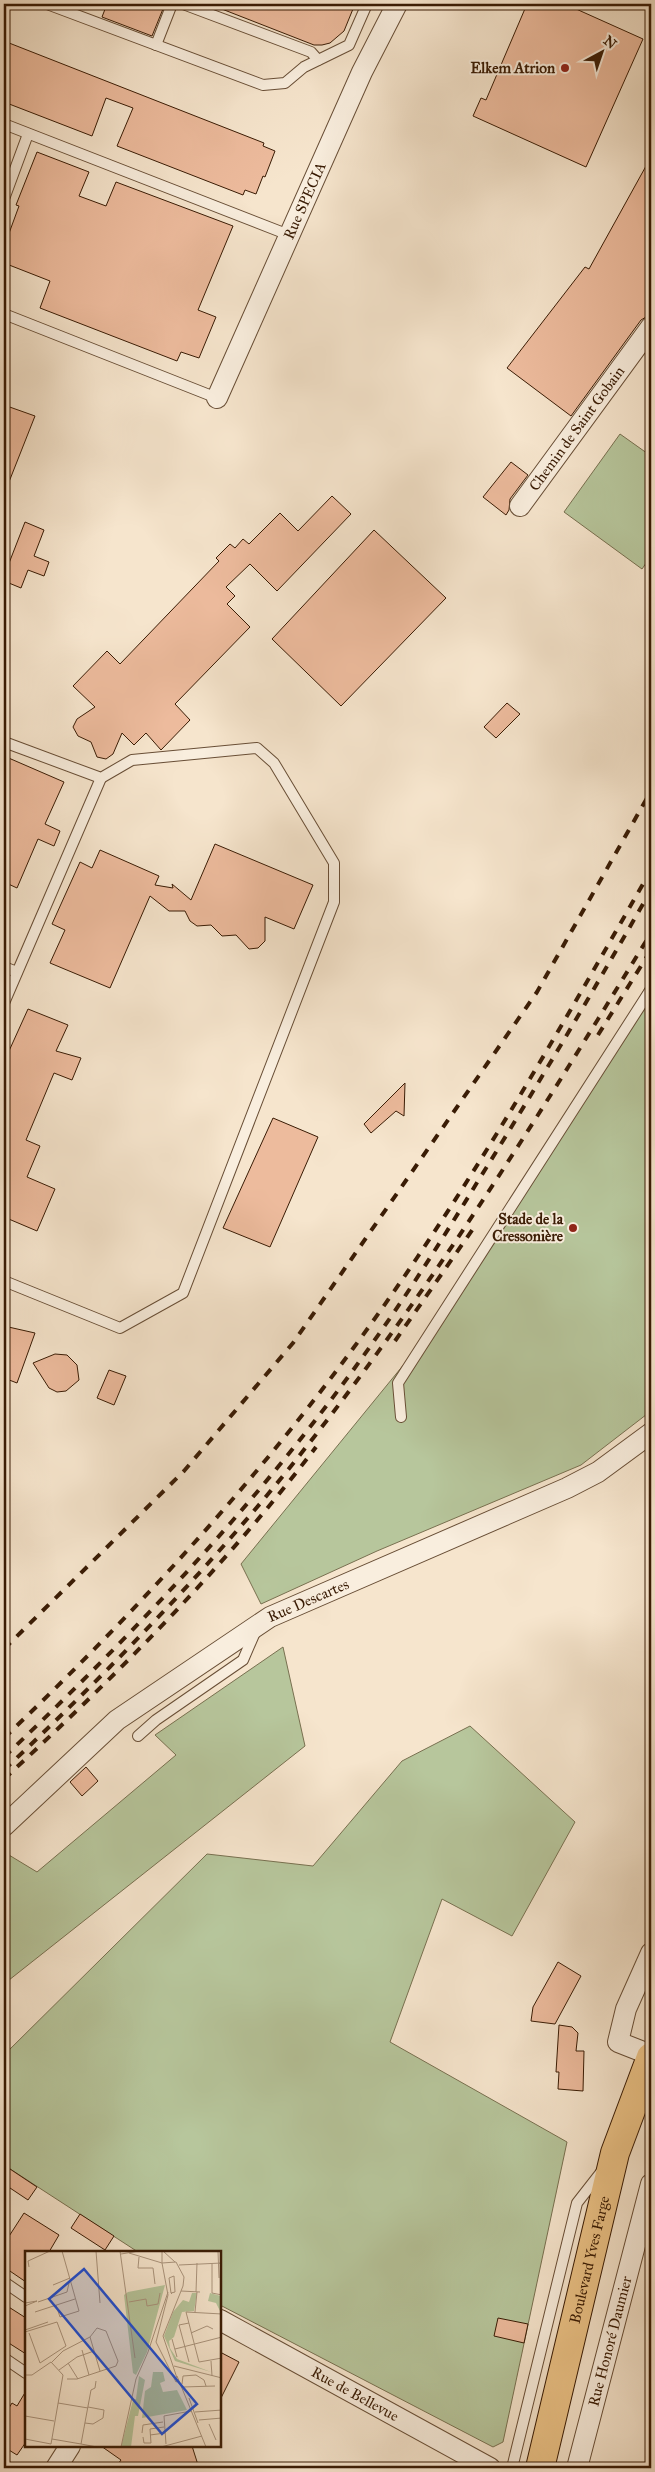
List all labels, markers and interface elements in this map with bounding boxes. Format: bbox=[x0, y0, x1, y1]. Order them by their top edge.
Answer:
north arrow bbox=[578, 28, 628, 78]
text: N bbox=[600, 32, 620, 53]
place label: Elkem Atrion bbox=[471, 59, 556, 77]
marker: Elkem Atrion bbox=[559, 62, 571, 74]
street label: Rue SPECIA bbox=[280, 159, 330, 242]
street label: Chemin de Saint Gobain bbox=[525, 363, 628, 494]
place label: Stade de la Cressonière bbox=[492, 1210, 564, 1245]
marker: Stade de la Cressonière bbox=[567, 1222, 579, 1234]
street label: Rue Descartes bbox=[265, 1575, 352, 1626]
street label: Boulevard Yves Farge bbox=[566, 2194, 613, 2325]
inset map bbox=[25, 2251, 221, 2447]
street label: Rue Honoré Daumier bbox=[584, 2274, 636, 2408]
street label: Rue de Bellevue bbox=[308, 2363, 402, 2425]

